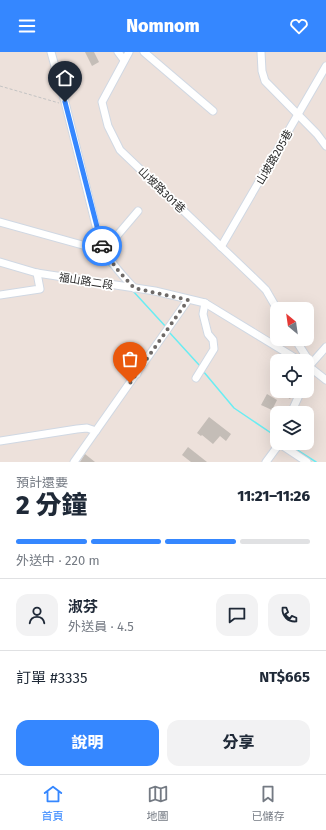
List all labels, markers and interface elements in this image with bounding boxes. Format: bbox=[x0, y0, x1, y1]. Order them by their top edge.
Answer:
icon: menu bbox=[16, 15, 38, 37]
text: Nomnom bbox=[126, 15, 200, 37]
icon: heart bbox=[288, 15, 310, 37]
pin bbox=[48, 61, 82, 102]
icon: home bbox=[54, 67, 76, 89]
street label: 山坡路205巷 bbox=[254, 128, 295, 187]
street label: 山坡路301巷 bbox=[136, 165, 188, 216]
courier bbox=[82, 226, 122, 266]
icon: car bbox=[91, 235, 113, 257]
street label: 福山路二段 bbox=[58, 271, 114, 292]
north arrow bbox=[270, 302, 314, 346]
map controls bbox=[270, 302, 314, 450]
pin bbox=[113, 342, 147, 383]
icon: bag bbox=[119, 348, 141, 370]
button: locate bbox=[270, 354, 314, 398]
button: layers bbox=[270, 406, 314, 450]
text: 預計還要 bbox=[16, 475, 68, 490]
text: 11:21–11:26 bbox=[237, 487, 310, 505]
text: 2 分鐘 bbox=[16, 490, 88, 521]
text: 外送中 · 220 m bbox=[16, 553, 100, 568]
button: person bbox=[16, 594, 58, 636]
button: chat bbox=[216, 594, 258, 636]
button: phone bbox=[268, 594, 310, 636]
text: 淑芬 bbox=[68, 598, 98, 616]
text: 外送員 · 4.5 bbox=[68, 619, 134, 634]
text: NT$665 bbox=[259, 668, 310, 686]
text: 訂單 #3335 bbox=[16, 669, 88, 687]
button: 說明 bbox=[16, 720, 159, 766]
button: 分享 bbox=[167, 720, 310, 766]
tab: 首頁 bbox=[42, 783, 64, 823]
tab: 地圖 bbox=[147, 783, 169, 823]
tab: 已儲存 bbox=[252, 783, 285, 823]

